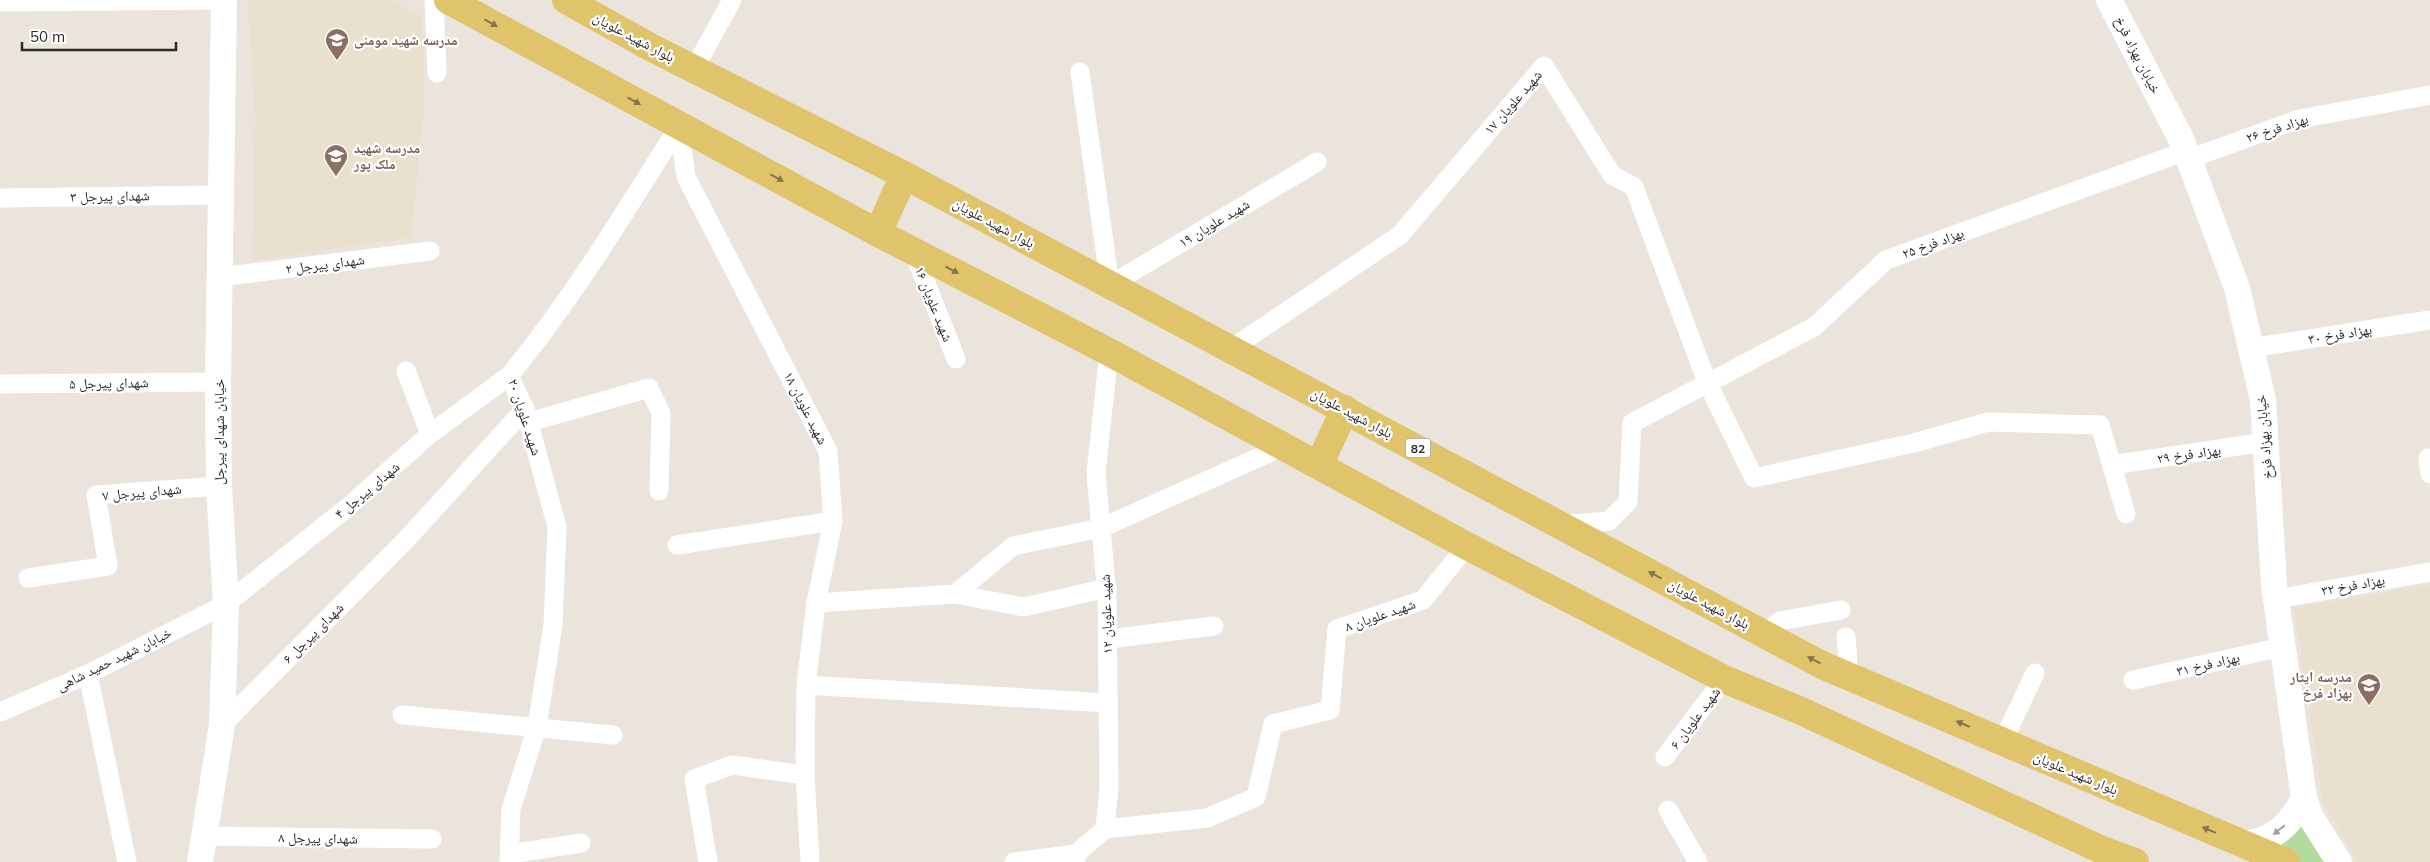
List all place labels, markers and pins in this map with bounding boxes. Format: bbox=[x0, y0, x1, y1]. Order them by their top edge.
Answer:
school or university icon: مدرسه شهید مومنی bbox=[324, 27, 350, 61]
place label: مدرسه شهید مومنی bbox=[354, 31, 458, 49]
place label: مدرسه شهید ملک پور bbox=[353, 139, 420, 173]
school or university icon: مدرسه شهید ملک پور bbox=[323, 143, 349, 177]
place label: مدرسه ایثار بهزاد فرخ bbox=[2289, 668, 2352, 702]
school or university icon: مدرسه ایثار بهزاد فرخ bbox=[2356, 672, 2382, 706]

